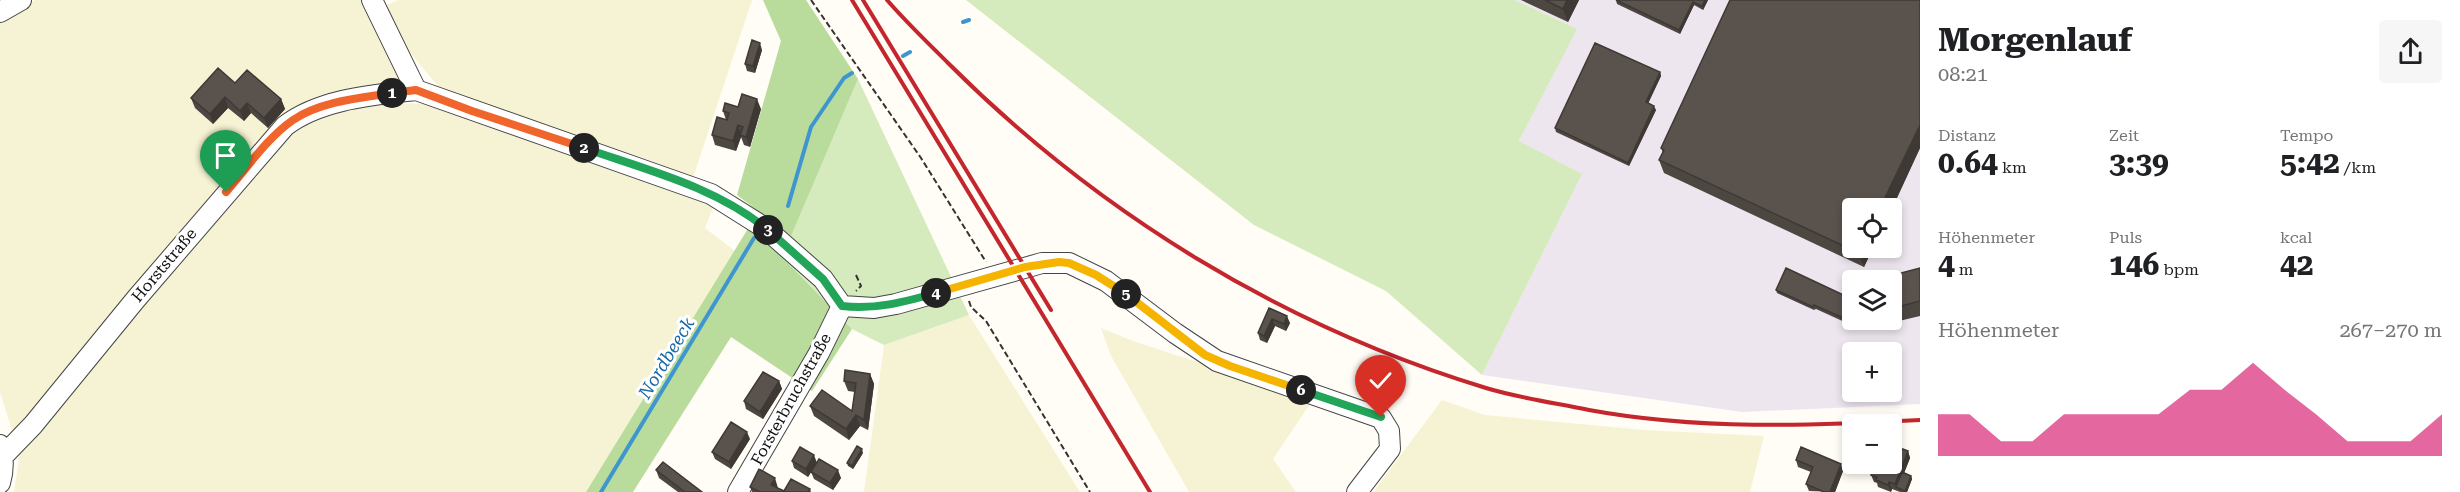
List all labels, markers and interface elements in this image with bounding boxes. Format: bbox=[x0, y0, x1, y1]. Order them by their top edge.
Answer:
text: Morgenlauf bbox=[1938, 20, 2132, 59]
button: share bbox=[2379, 20, 2442, 83]
text: 08:21 bbox=[1938, 62, 1988, 86]
pin: 1 bbox=[377, 78, 407, 108]
text: 1 bbox=[388, 83, 396, 102]
text: Distanz bbox=[1938, 126, 1996, 145]
text: Zeit bbox=[2109, 126, 2139, 145]
text: Tempo bbox=[2280, 126, 2333, 145]
pin bbox=[200, 130, 251, 192]
pin: 2 bbox=[569, 133, 599, 163]
text: 2 bbox=[580, 138, 588, 157]
icon: arrive bbox=[209, 139, 242, 172]
text: 0.64 bbox=[1938, 145, 1998, 180]
text: 3:39 bbox=[2109, 145, 2169, 180]
text: 5:42 bbox=[2280, 145, 2340, 180]
text: km bbox=[1998, 158, 2027, 177]
text: /km bbox=[2340, 158, 2376, 177]
map controls bbox=[1842, 198, 1902, 474]
button: locate bbox=[1842, 198, 1902, 258]
pin: 3 bbox=[753, 215, 783, 245]
text: 3 bbox=[764, 220, 772, 239]
street label: Horststraße bbox=[128, 224, 201, 306]
text: Höhenmeter bbox=[1938, 228, 2035, 247]
text: Puls bbox=[2109, 228, 2142, 247]
text: kcal bbox=[2280, 228, 2312, 247]
text: 4 bbox=[1938, 247, 1955, 282]
text: 146 bbox=[2109, 247, 2159, 282]
text: 42 bbox=[2280, 247, 2314, 282]
text: m bbox=[1955, 260, 1973, 279]
text: bpm bbox=[2159, 260, 2199, 279]
button: layers bbox=[1842, 270, 1902, 330]
pin: 4 bbox=[921, 278, 951, 308]
pin: 5 bbox=[1111, 279, 1141, 309]
text: 4 bbox=[932, 283, 940, 302]
text: 5 bbox=[1122, 284, 1130, 303]
water label: Nordbeeck bbox=[633, 314, 698, 403]
text: Höhenmeter bbox=[1938, 318, 2059, 342]
text: 267–270 m bbox=[2339, 318, 2442, 342]
street label: Forsterbruchstraße bbox=[747, 330, 835, 468]
button: + bbox=[1842, 342, 1902, 402]
pin bbox=[1355, 355, 1406, 417]
icon: check bbox=[1364, 364, 1397, 397]
pin: 6 bbox=[1286, 375, 1316, 405]
text: 6 bbox=[1297, 380, 1305, 399]
button: − bbox=[1842, 414, 1902, 474]

